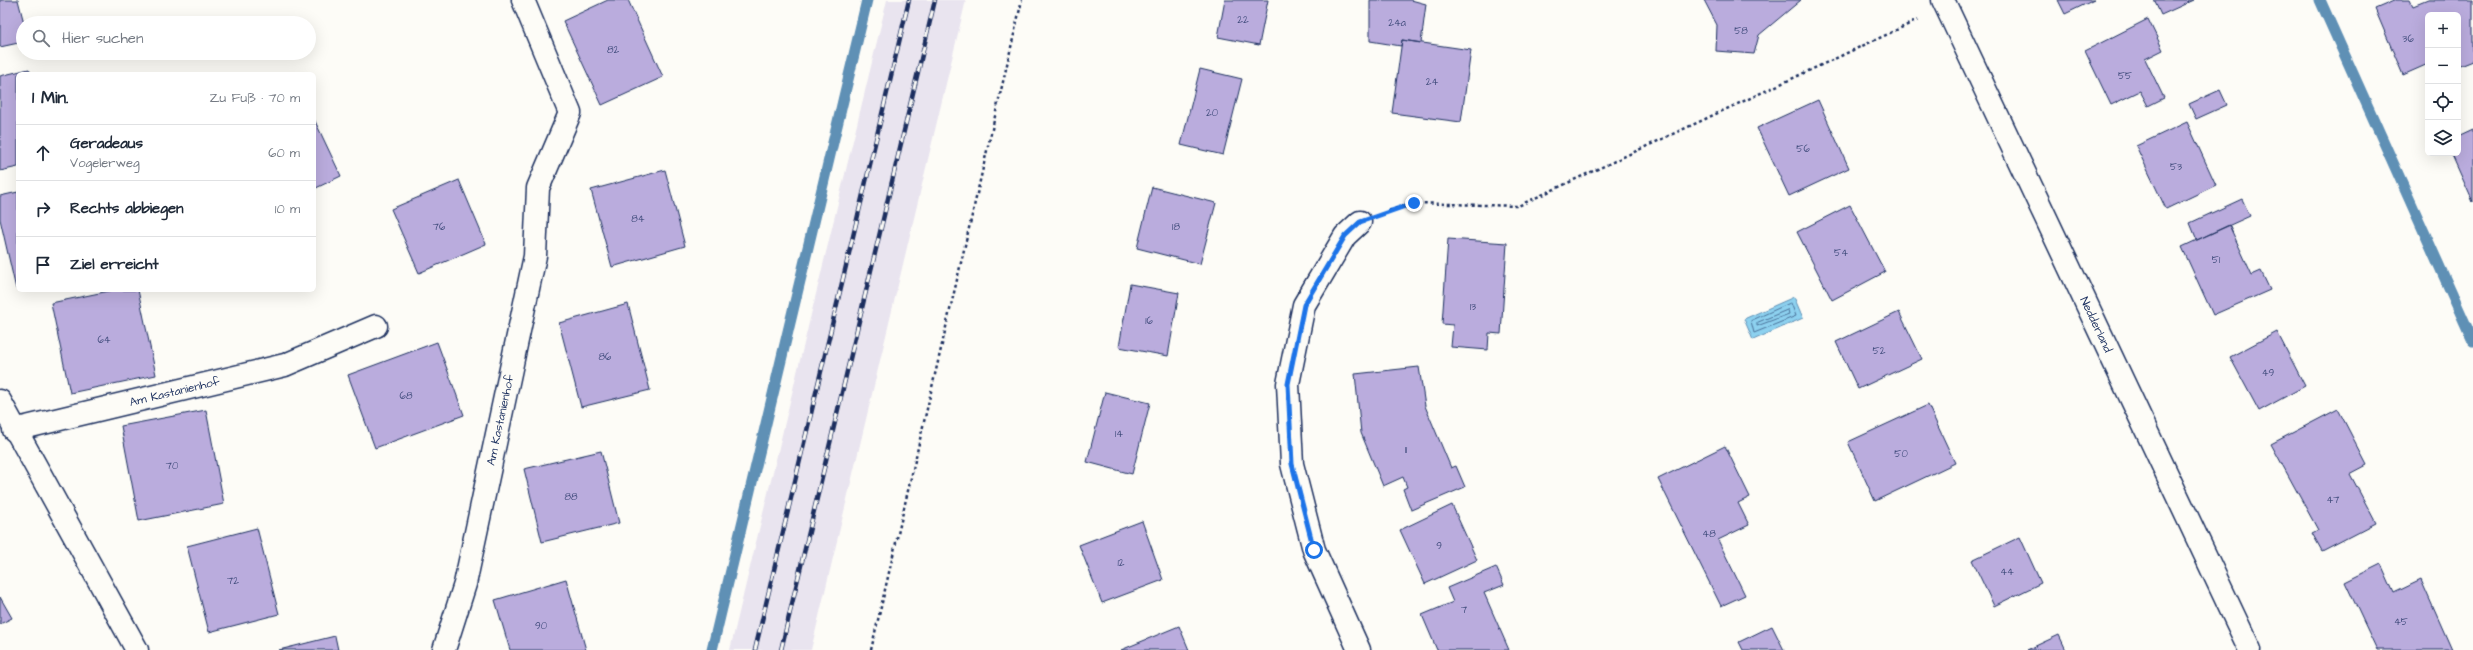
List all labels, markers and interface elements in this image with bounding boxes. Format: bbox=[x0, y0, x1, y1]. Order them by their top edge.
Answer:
map controls bbox=[2425, 12, 2461, 156]
button: + bbox=[2425, 12, 2461, 48]
house number: 22 bbox=[1237, 13, 1249, 27]
search box bbox=[16, 16, 316, 60]
house number: 24a bbox=[1388, 16, 1406, 30]
house number: 58 bbox=[1734, 24, 1748, 38]
icon: search bbox=[30, 27, 52, 49]
text: Hier suchen bbox=[62, 28, 143, 49]
house number: 36 bbox=[2402, 32, 2414, 46]
house number: 82 bbox=[607, 43, 619, 57]
button: − bbox=[2425, 48, 2461, 84]
house number: 55 bbox=[2118, 69, 2132, 83]
house number: 24 bbox=[1426, 75, 1438, 89]
button: locate bbox=[2425, 84, 2461, 120]
text: 1 Min. bbox=[32, 86, 69, 110]
text: Zu Fuß · 70 m bbox=[209, 89, 300, 107]
house number: 20 bbox=[1206, 106, 1218, 120]
button: layers bbox=[2425, 120, 2461, 156]
text: Geradeaus bbox=[70, 133, 143, 154]
icon: ahead bbox=[32, 142, 54, 164]
house number: 56 bbox=[1796, 142, 1810, 156]
text: 60 m bbox=[268, 144, 300, 162]
text: Vogelerweg bbox=[70, 154, 140, 172]
house number: 53 bbox=[2170, 160, 2182, 174]
route end bbox=[1405, 194, 1423, 212]
icon: right bbox=[32, 198, 54, 220]
text: Rechts abbiegen bbox=[70, 198, 184, 219]
text: 10 m bbox=[275, 200, 300, 218]
house number: 84 bbox=[631, 212, 645, 226]
house number: 76 bbox=[433, 220, 446, 234]
house number: 18 bbox=[1172, 220, 1180, 234]
house number: 54 bbox=[1834, 246, 1848, 260]
house number: 51 bbox=[2212, 253, 2221, 267]
icon: arrive bbox=[32, 254, 54, 276]
text: Ziel erreicht bbox=[70, 254, 159, 275]
street label: Nedderland bbox=[2075, 294, 2116, 355]
house number: 13 bbox=[1470, 300, 1476, 314]
house number: 16 bbox=[1145, 314, 1153, 328]
house number: 64 bbox=[97, 333, 111, 347]
house number: 52 bbox=[1873, 344, 1886, 358]
house number: 86 bbox=[599, 350, 612, 364]
house number: 49 bbox=[2262, 366, 2275, 380]
street label: Am Kastanienhof bbox=[483, 372, 519, 467]
street label: Am Kastanienhof bbox=[128, 373, 222, 411]
house number: 68 bbox=[400, 389, 413, 403]
house number: 14 bbox=[1115, 427, 1123, 441]
house number: 11 bbox=[1405, 443, 1408, 457]
house number: 50 bbox=[1894, 447, 1908, 461]
house number: 70 bbox=[166, 459, 178, 473]
house number: 88 bbox=[565, 490, 578, 504]
house number: 47 bbox=[2327, 493, 2339, 507]
house number: 48 bbox=[1702, 527, 1716, 541]
house number: 9 bbox=[1436, 539, 1442, 553]
route start bbox=[1305, 541, 1323, 559]
house number: 12 bbox=[1117, 556, 1125, 570]
house number: 44 bbox=[2000, 565, 2014, 579]
house number: 72 bbox=[227, 574, 239, 588]
house number: 7 bbox=[1461, 603, 1467, 617]
house number: 45 bbox=[2394, 615, 2408, 629]
house number: 90 bbox=[535, 619, 547, 633]

